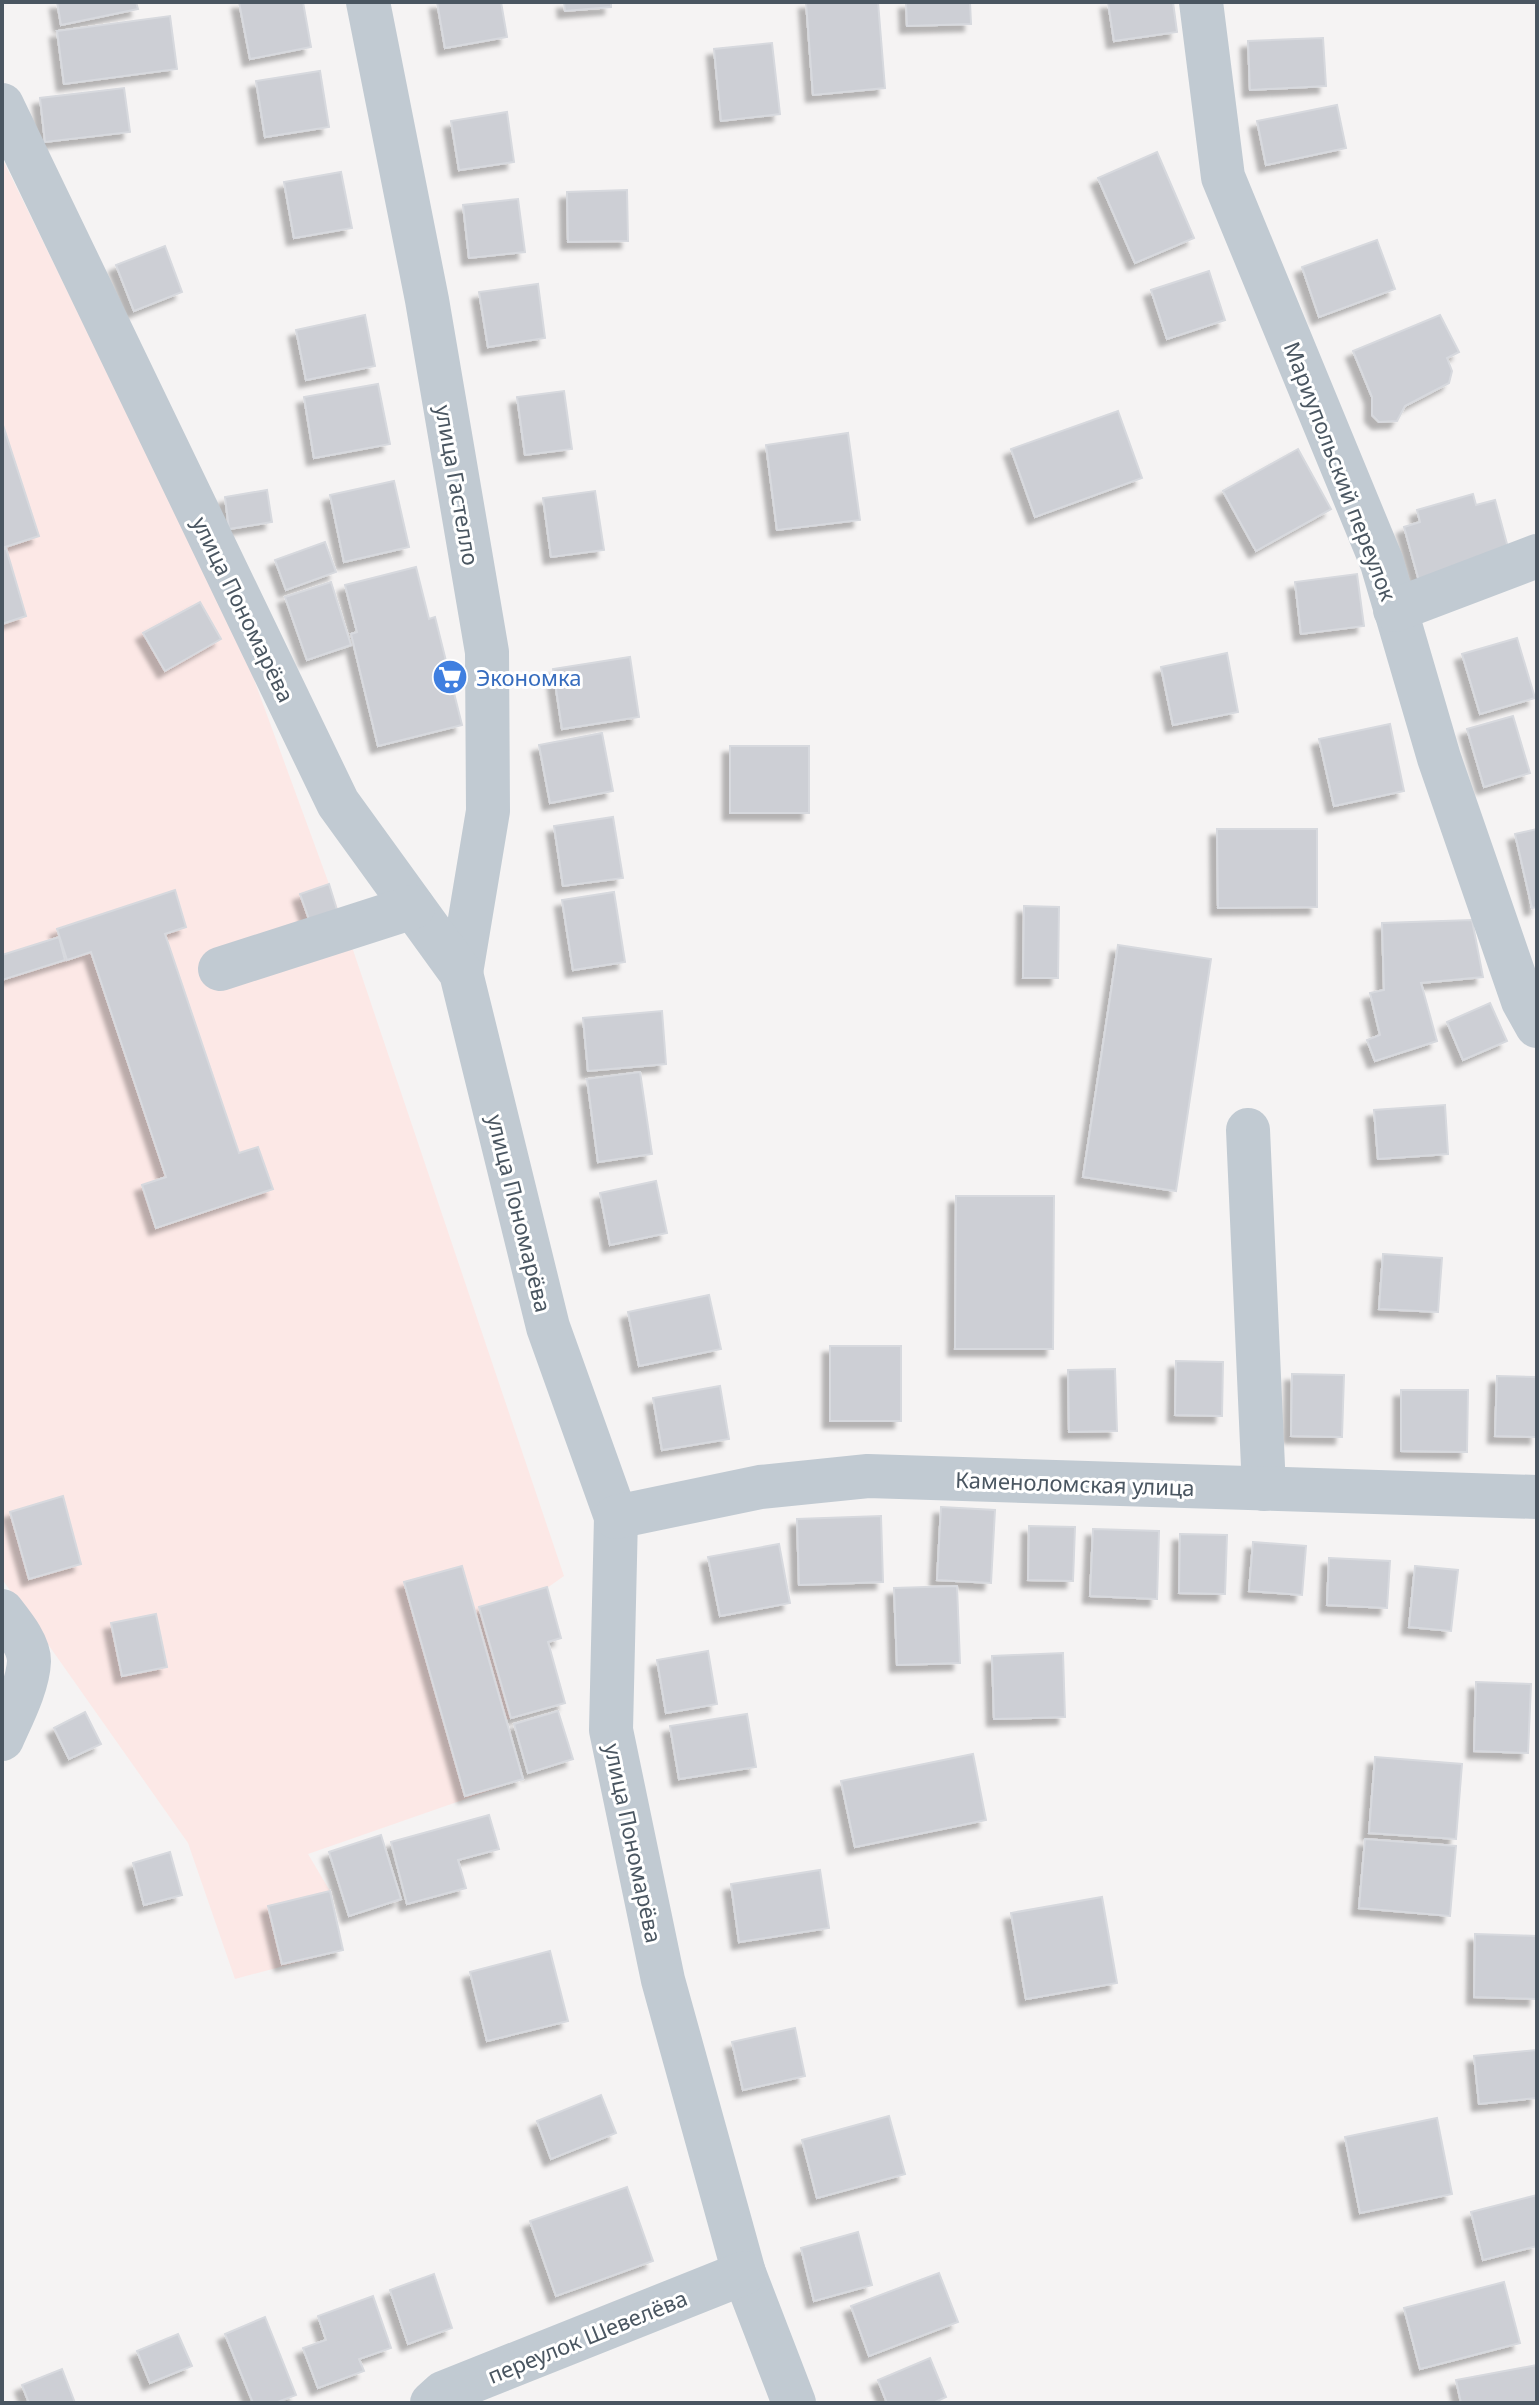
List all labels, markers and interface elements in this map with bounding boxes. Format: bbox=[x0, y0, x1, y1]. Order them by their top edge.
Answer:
street label: Мариупольский переулок bbox=[1278, 337, 1404, 605]
street label: улица Гастелло bbox=[429, 402, 487, 568]
street label: улица Пономарёва bbox=[186, 511, 302, 707]
supermarket icon: Экономка bbox=[431, 658, 469, 696]
place label: Экономка bbox=[476, 662, 582, 692]
street label: улица Пономарёва bbox=[481, 1111, 559, 1315]
street label: Каменоломская улица bbox=[955, 1464, 1195, 1502]
street label: улица Пономарёва bbox=[598, 1741, 670, 1945]
street label: переулок Шевелёва bbox=[483, 2282, 691, 2390]

